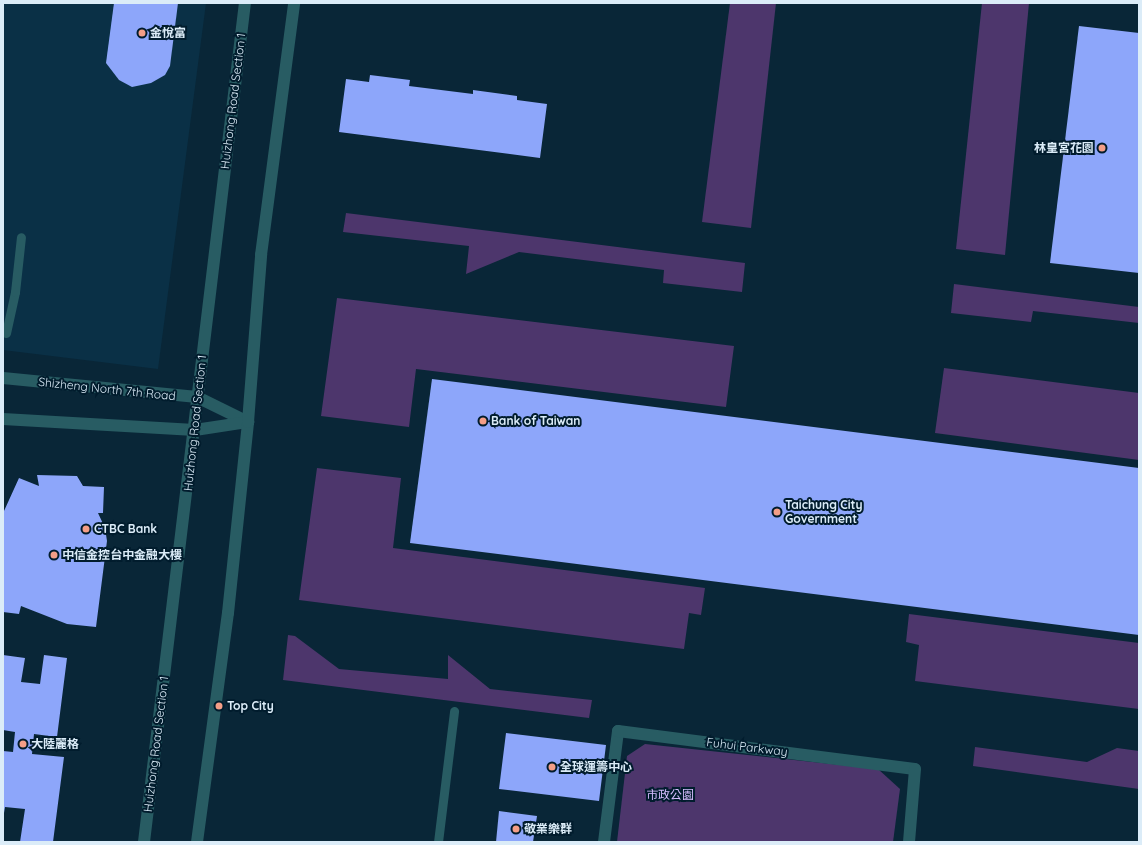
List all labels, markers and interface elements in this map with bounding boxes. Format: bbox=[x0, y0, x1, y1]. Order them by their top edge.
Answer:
place label: 金悅富 bbox=[150, 26, 186, 40]
marker: 金悅富 bbox=[137, 28, 147, 38]
street label: Huizhong Road Section 1 bbox=[218, 32, 248, 170]
place label: 林皇宮花園 bbox=[1034, 141, 1094, 155]
marker: 林皇宮花園 bbox=[1097, 143, 1107, 153]
street label: Huizhong Road Section 1 bbox=[181, 354, 209, 492]
street label: Shizheng North 7th Road bbox=[38, 375, 176, 403]
place label: Bank of Taiwan bbox=[491, 414, 580, 428]
marker: Bank of Taiwan bbox=[478, 416, 488, 426]
place label: Taichung City Government bbox=[785, 498, 862, 526]
marker: Taichung City Government bbox=[772, 507, 782, 517]
place label: CTBC Bank bbox=[94, 522, 157, 536]
marker: CTBC Bank bbox=[81, 524, 91, 534]
place label: 中信金控台中金融大樓 bbox=[62, 548, 182, 562]
marker: 中信金控台中金融大樓 bbox=[49, 550, 59, 560]
street label: Huizhong Road Section 1 bbox=[141, 675, 171, 813]
place label: Top City bbox=[227, 699, 274, 713]
marker: Top City bbox=[214, 701, 224, 711]
street label: Fuhui Parkway bbox=[706, 735, 788, 759]
place label: 大陸麗格 bbox=[31, 737, 79, 751]
marker: 大陸麗格 bbox=[18, 739, 28, 749]
place label: 全球運籌中心 bbox=[560, 760, 632, 774]
marker: 全球運籌中心 bbox=[547, 762, 557, 772]
park label: 市政公園 bbox=[646, 788, 694, 802]
place label: 敬業樂群 bbox=[524, 822, 572, 836]
marker: 敬業樂群 bbox=[511, 824, 521, 834]

